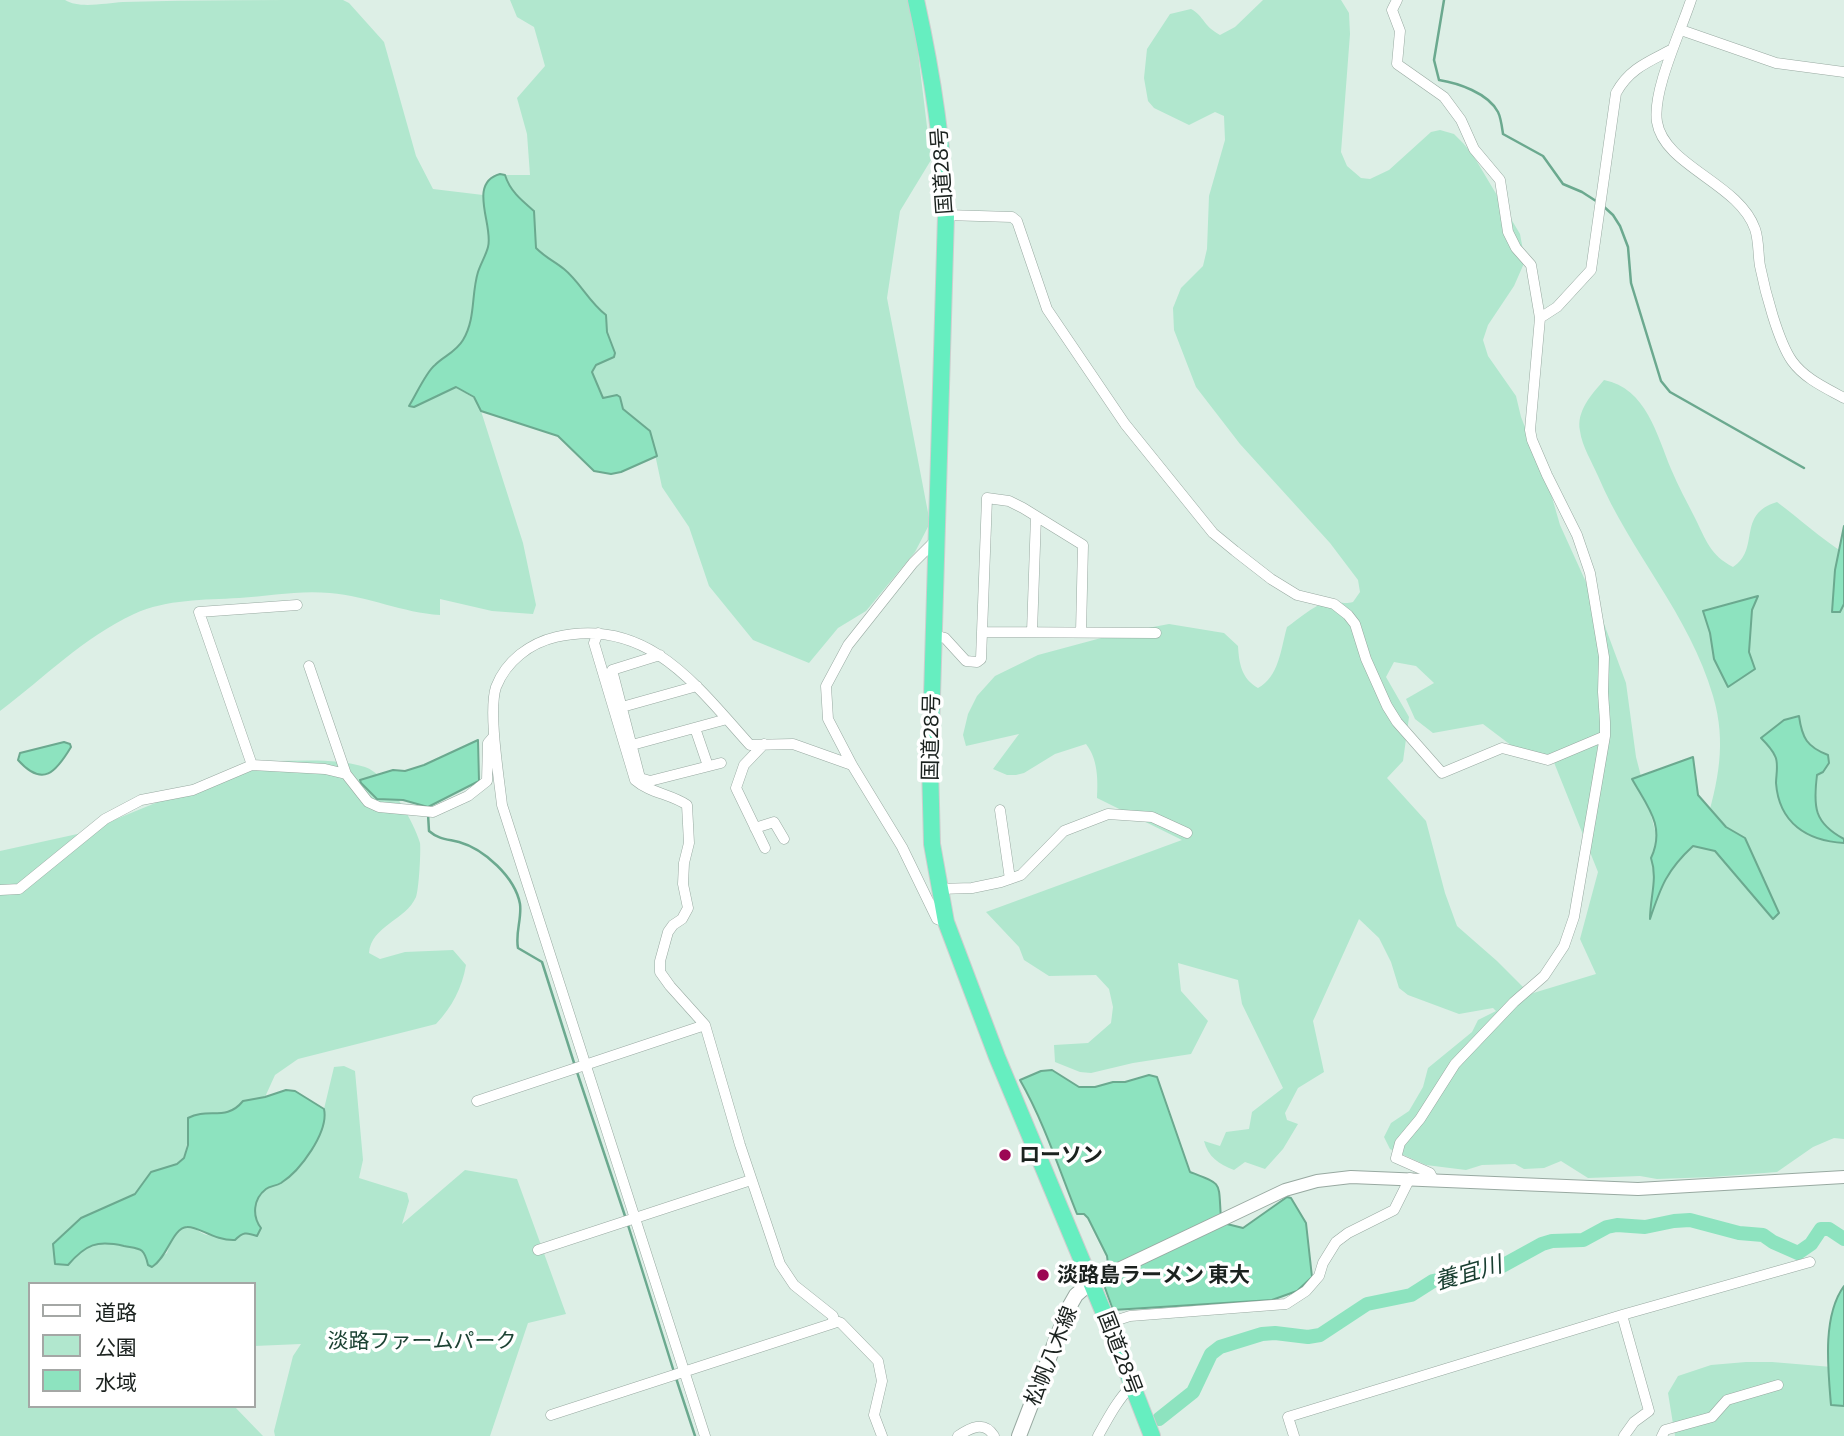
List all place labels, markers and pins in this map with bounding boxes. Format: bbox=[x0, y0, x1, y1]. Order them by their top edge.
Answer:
place label: ローソン bbox=[1019, 1142, 1103, 1168]
marker: ローソン bbox=[997, 1147, 1013, 1163]
place label: 淡路島ラーメン 東大 bbox=[1057, 1262, 1250, 1288]
marker: 淡路島ラーメン 東大 bbox=[1035, 1267, 1051, 1283]

